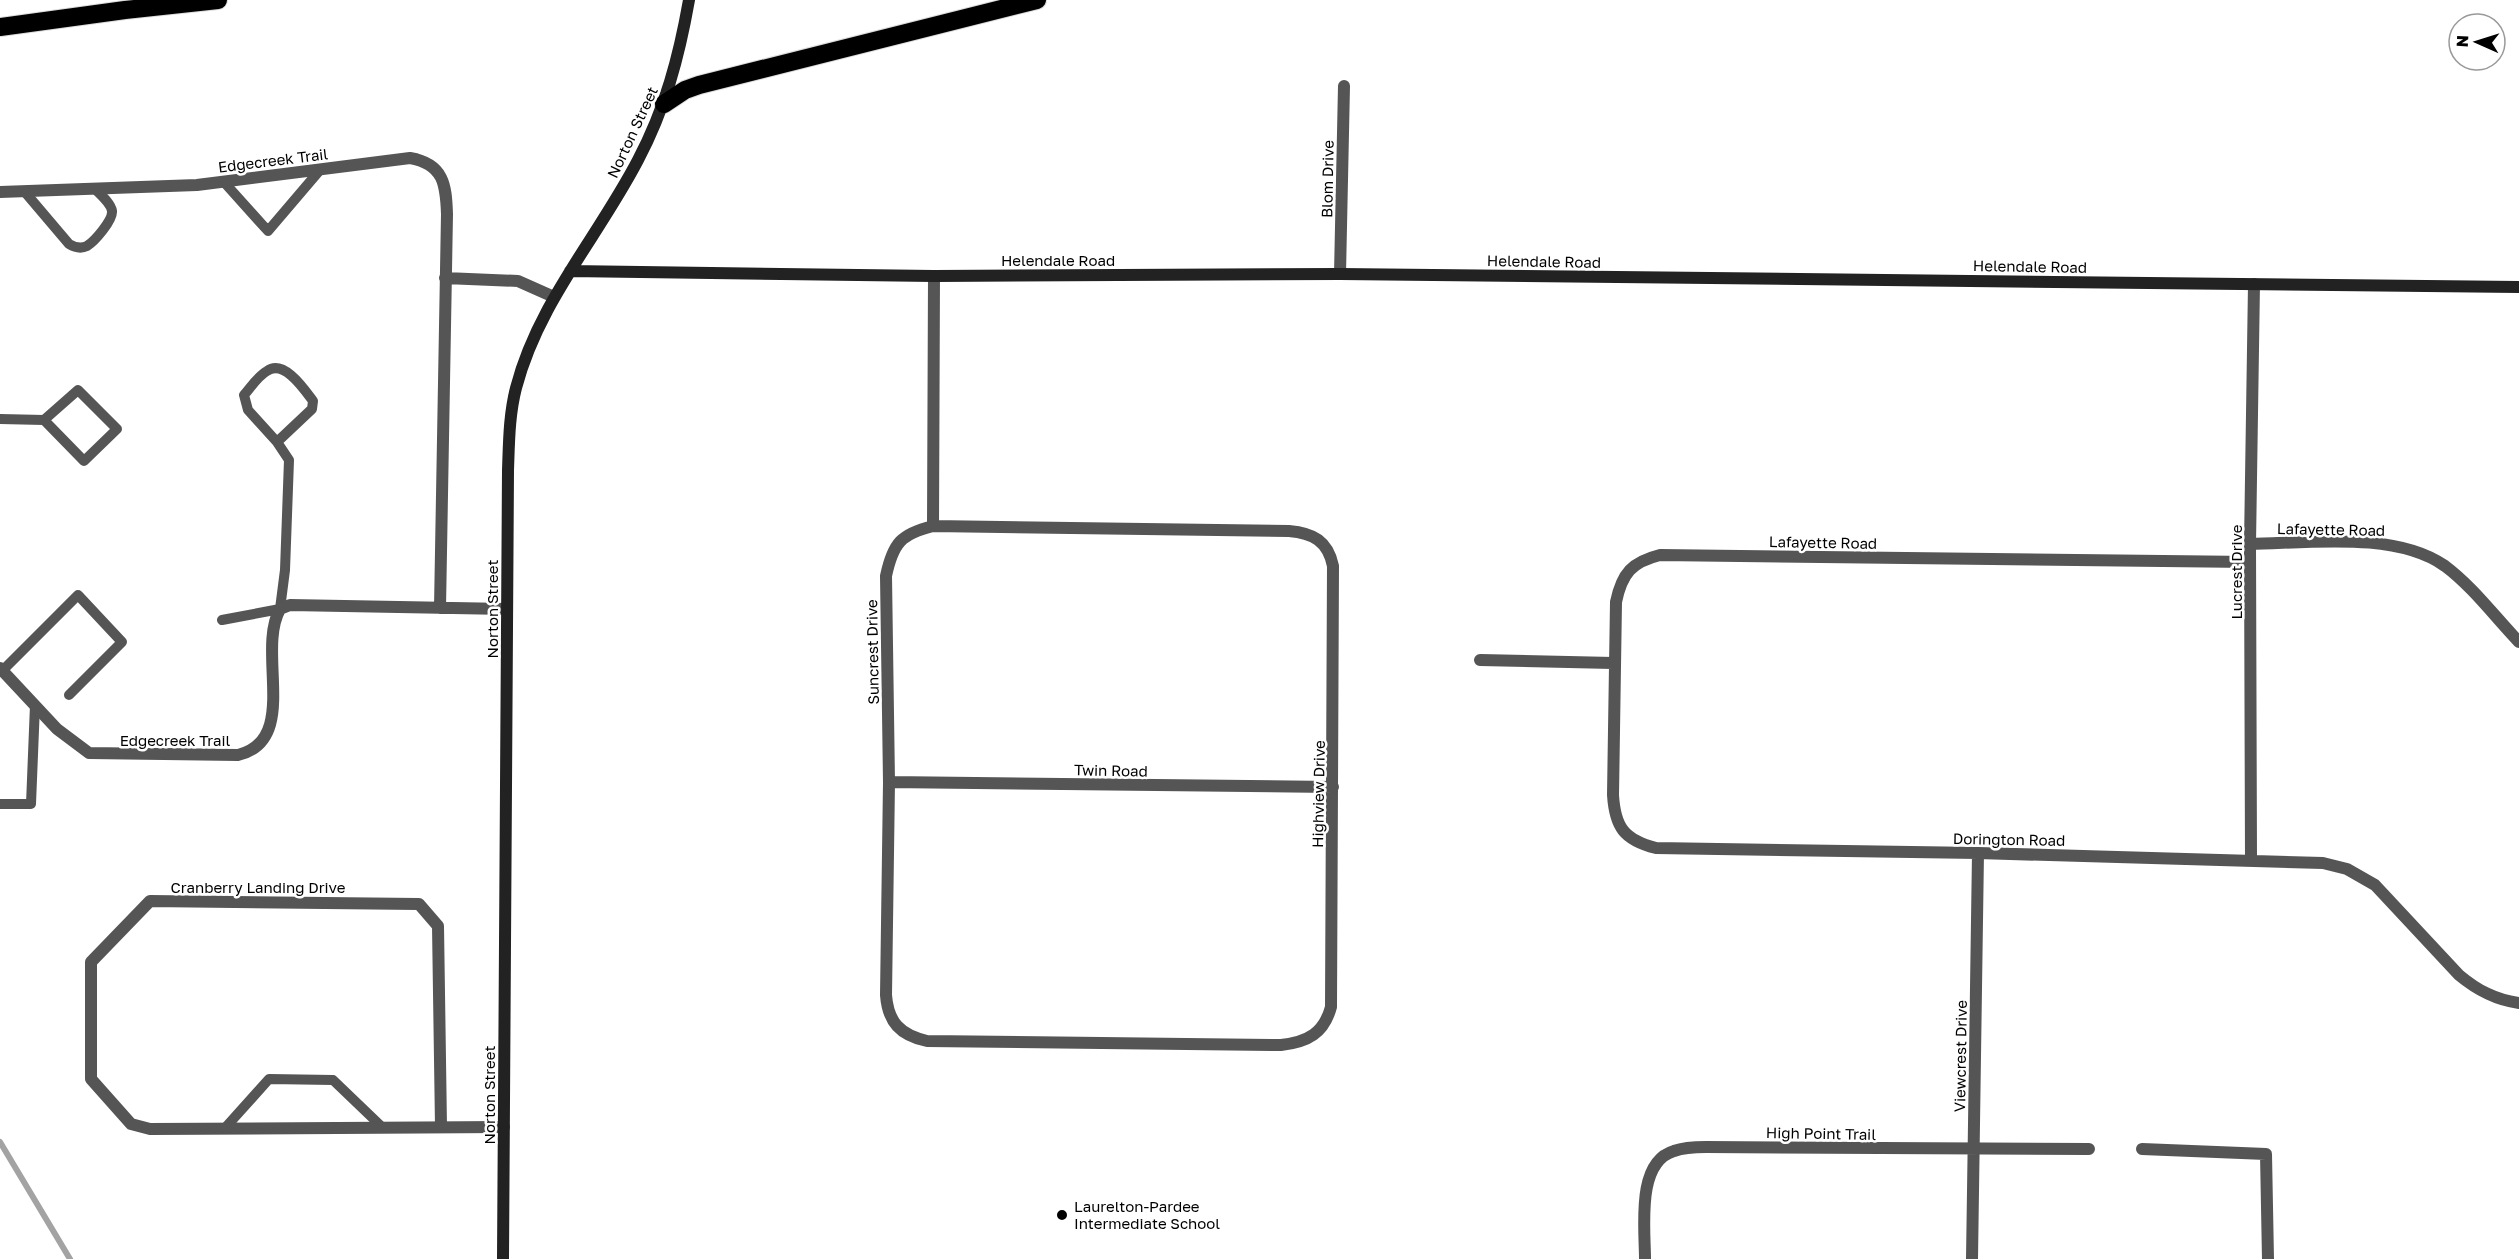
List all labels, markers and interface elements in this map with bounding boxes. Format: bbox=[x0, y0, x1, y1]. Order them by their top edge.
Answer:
north arrow bbox=[2447, 12, 2507, 72]
text: N bbox=[2452, 35, 2472, 48]
street label: Norton Street bbox=[603, 83, 661, 181]
street label: Blom Drive bbox=[1317, 140, 1337, 218]
street label: Edgecreek Trail bbox=[217, 144, 329, 176]
street label: Helendale Road bbox=[1001, 251, 1115, 269]
street label: Helendale Road bbox=[1487, 251, 1601, 271]
street label: Helendale Road bbox=[1973, 256, 2087, 276]
street label: Lafayette Road bbox=[2277, 519, 2385, 539]
street label: Lucrest Drive bbox=[2227, 524, 2245, 619]
street label: Lafayette Road bbox=[1769, 532, 1877, 552]
street label: Norton Street bbox=[483, 560, 501, 658]
street label: Suncrest Drive bbox=[862, 599, 882, 705]
street label: Edgecreek Trail bbox=[120, 731, 230, 749]
street label: Highview Drive bbox=[1308, 740, 1328, 848]
street label: Twin Road bbox=[1074, 760, 1148, 780]
street label: Dorington Road bbox=[1953, 829, 2065, 849]
street label: Cranberry Landing Drive bbox=[171, 878, 346, 896]
street label: Viewcrest Drive bbox=[1950, 1000, 1970, 1112]
street label: Norton Street bbox=[480, 1046, 498, 1144]
street label: High Point Trail bbox=[1766, 1123, 1876, 1143]
place label: Laurelton-Pardee Intermediate School bbox=[1074, 1197, 1220, 1232]
marker: Laurelton-Pardee Intermediate School bbox=[1055, 1208, 1069, 1222]

